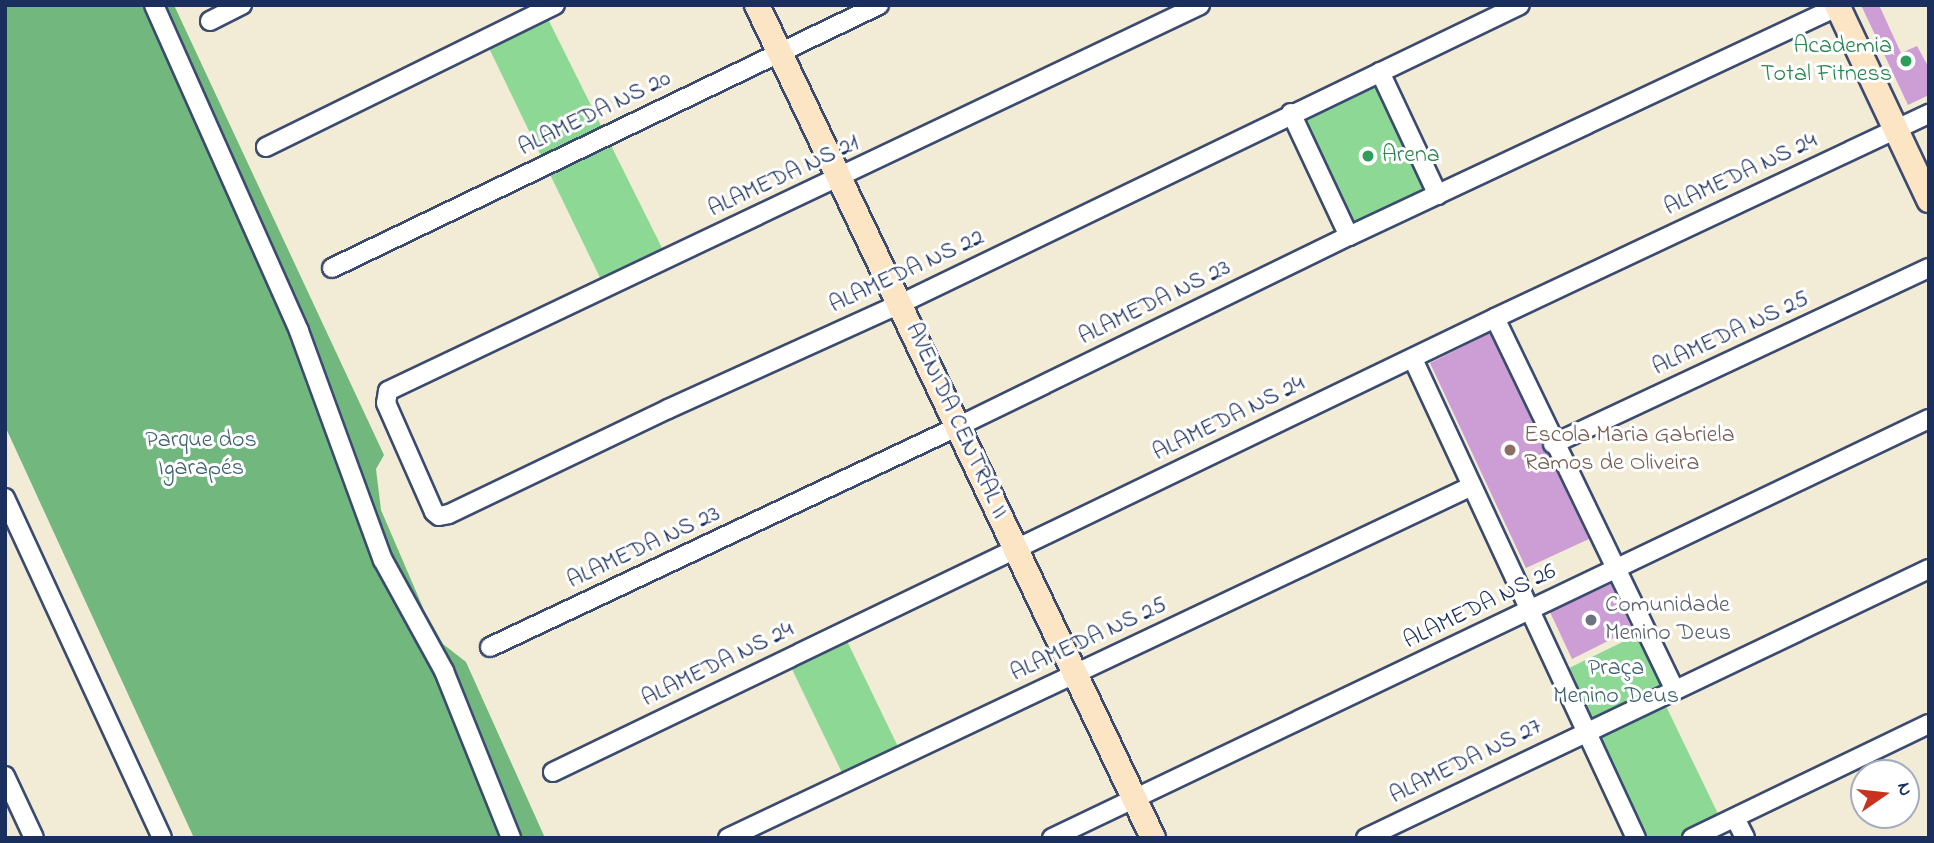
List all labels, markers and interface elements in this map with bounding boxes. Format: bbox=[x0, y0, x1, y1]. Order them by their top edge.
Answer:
place label: Academia Total Fitness bbox=[1761, 33, 1892, 89]
marker: Academia Total Fitness bbox=[1898, 53, 1914, 69]
street label: ALAMEDA NS 20 bbox=[514, 65, 676, 163]
street label: ALAMEDA NS 24 bbox=[1660, 127, 1822, 223]
street label: ALAMEDA NS 21 bbox=[704, 129, 864, 225]
place label: Arena bbox=[1382, 142, 1440, 170]
marker: Arena bbox=[1360, 148, 1376, 164]
street label: ALAMEDA NS 22 bbox=[825, 224, 989, 320]
street label: ALAMEDA NS 23 bbox=[1074, 254, 1236, 352]
street label: ALAMEDA NS 25 bbox=[1648, 285, 1814, 383]
street label: AVENIDA CENTRAL II bbox=[898, 319, 1014, 523]
street label: ALAMEDA NS 24 bbox=[1148, 370, 1310, 468]
place label: Escola Maria Gabriela Ramos de Oliveira bbox=[1524, 422, 1735, 478]
park label: Parque dos Igarapés bbox=[145, 427, 257, 483]
marker: Escola Maria Gabriela Ramos de Oliveira bbox=[1502, 442, 1518, 458]
street label: ALAMEDA NS 23 bbox=[563, 500, 725, 596]
street label: ALAMEDA NS 26 bbox=[1399, 558, 1561, 656]
street label: ALAMEDA NS 25 bbox=[1006, 591, 1172, 689]
place label: Comunidade Menino Deus bbox=[1605, 592, 1731, 648]
marker: Comunidade Menino Deus bbox=[1583, 612, 1599, 628]
street label: ALAMEDA NS 24 bbox=[637, 616, 799, 714]
park label: Praça Menino Deus bbox=[1553, 655, 1679, 711]
street label: ALAMEDA NS 27 bbox=[1385, 713, 1547, 811]
north arrow bbox=[1850, 759, 1920, 829]
text: N bbox=[1889, 780, 1919, 799]

